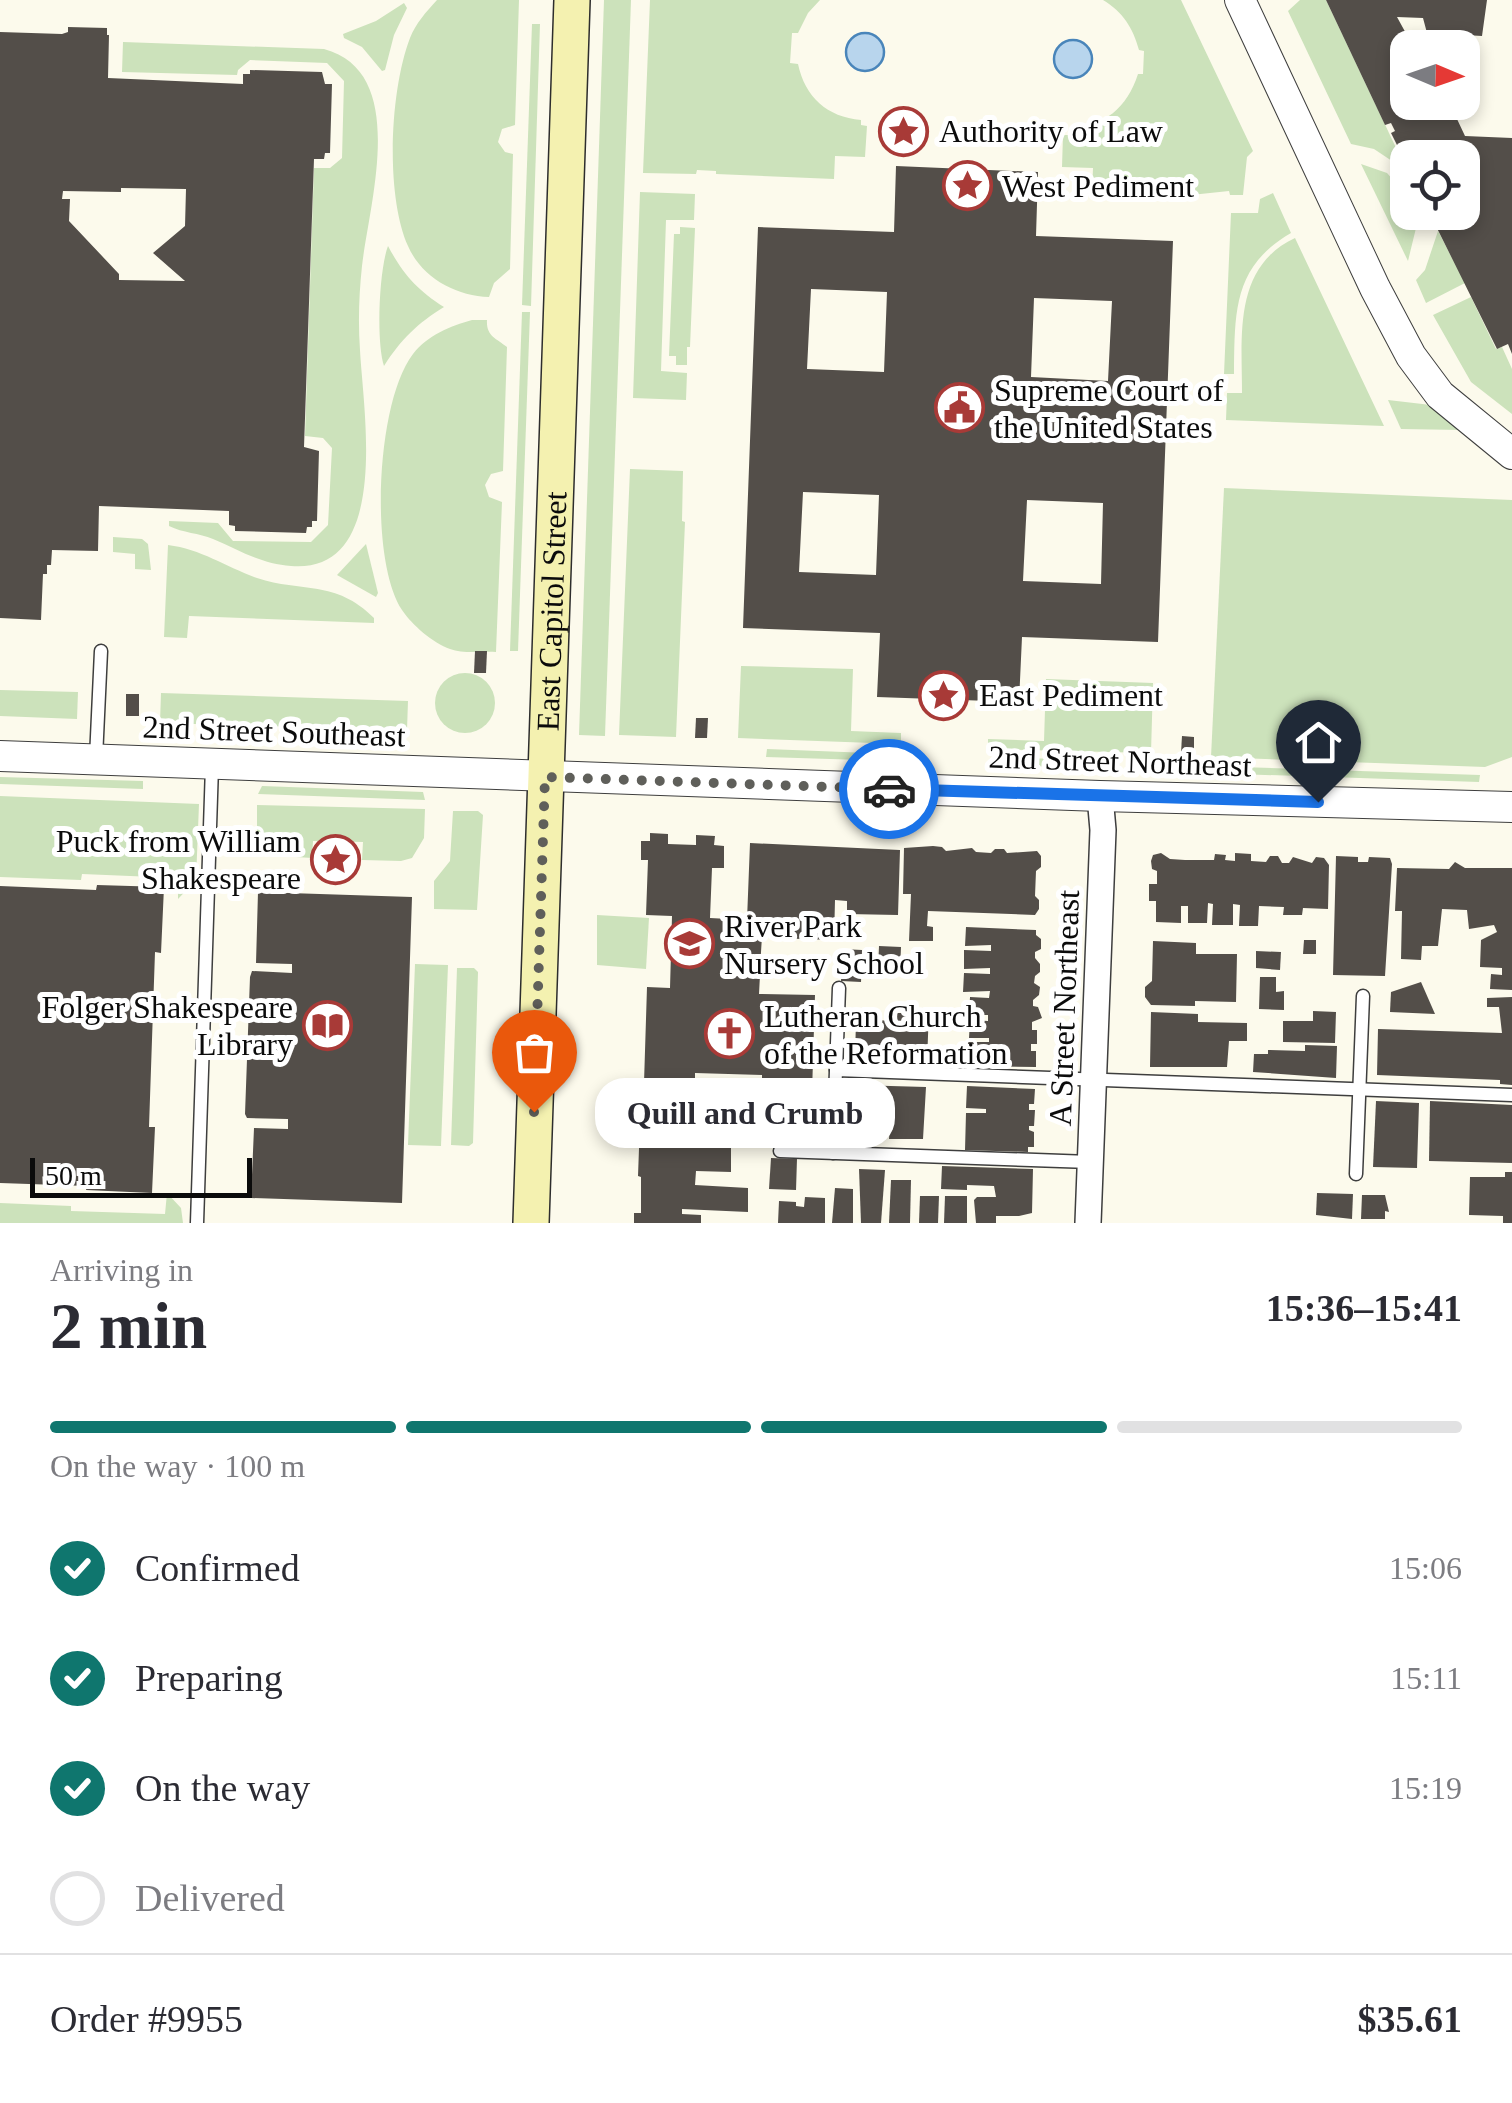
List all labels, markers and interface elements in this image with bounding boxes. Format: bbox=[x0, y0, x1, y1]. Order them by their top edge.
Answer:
north arrow bbox=[1390, 30, 1480, 120]
map controls bbox=[1390, 30, 1480, 230]
place icon: Authority of Law bbox=[878, 105, 930, 157]
place label: Authority of Law bbox=[939, 113, 1163, 149]
button: locate bbox=[1390, 140, 1480, 230]
place icon: West Pediment bbox=[941, 160, 993, 212]
place label: West Pediment bbox=[1002, 168, 1194, 204]
place label: Supreme Court of the United States bbox=[994, 372, 1224, 445]
public building icon: Supreme Court of the United States bbox=[933, 382, 985, 434]
street label: East Capitol Street bbox=[529, 491, 574, 732]
place icon: East Pediment bbox=[918, 669, 970, 721]
place label: East Pediment bbox=[979, 677, 1163, 713]
pin bbox=[1276, 700, 1361, 803]
street label: 2nd Street Southeast bbox=[142, 708, 406, 754]
icon: home bbox=[1291, 715, 1346, 770]
street label: 2nd Street Northeast bbox=[988, 738, 1252, 784]
courier bbox=[839, 739, 939, 839]
icon: car bbox=[862, 762, 917, 817]
place label: Puck from William Shakespeare bbox=[56, 823, 301, 896]
place icon: Puck from William Shakespeare bbox=[310, 833, 362, 885]
street label: A Street Northeast bbox=[1042, 889, 1086, 1127]
place label: River Park Nursery School bbox=[724, 908, 924, 981]
school or university icon: River Park Nursery School bbox=[663, 918, 715, 970]
place label: Folger Shakespeare Library bbox=[42, 989, 293, 1062]
place label: Lutheran Church of the Reformation bbox=[764, 998, 1007, 1071]
library icon: Folger Shakespeare Library bbox=[302, 999, 354, 1051]
church icon: Lutheran Church of the Reformation bbox=[703, 1008, 755, 1060]
pin bbox=[492, 1010, 577, 1113]
icon: bag bbox=[507, 1025, 562, 1080]
callout: Quill and Crumb bbox=[594, 1077, 894, 1147]
text: Quill and Crumb bbox=[627, 1095, 863, 1131]
scale bar bbox=[30, 1153, 252, 1198]
text: 50 m bbox=[45, 1160, 102, 1191]
text: Arriving in bbox=[50, 1252, 193, 1288]
text: 15:36–15:41 bbox=[1266, 1287, 1462, 1329]
text: 2 min bbox=[50, 1290, 207, 1362]
text: On the way · 100 m bbox=[50, 1448, 305, 1484]
icon: check bbox=[50, 1541, 105, 1596]
text: Confirmed bbox=[135, 1547, 300, 1589]
text: 15:06 bbox=[1389, 1550, 1462, 1586]
icon: check bbox=[50, 1651, 105, 1706]
text: Preparing bbox=[135, 1657, 283, 1699]
text: 15:11 bbox=[1390, 1660, 1462, 1696]
icon: check bbox=[50, 1761, 105, 1816]
text: On the way bbox=[135, 1767, 310, 1809]
text: 15:19 bbox=[1389, 1770, 1462, 1806]
text: Delivered bbox=[135, 1877, 285, 1919]
text: Order #9955 bbox=[50, 1998, 243, 2040]
text: $35.61 bbox=[1358, 1998, 1462, 2040]

